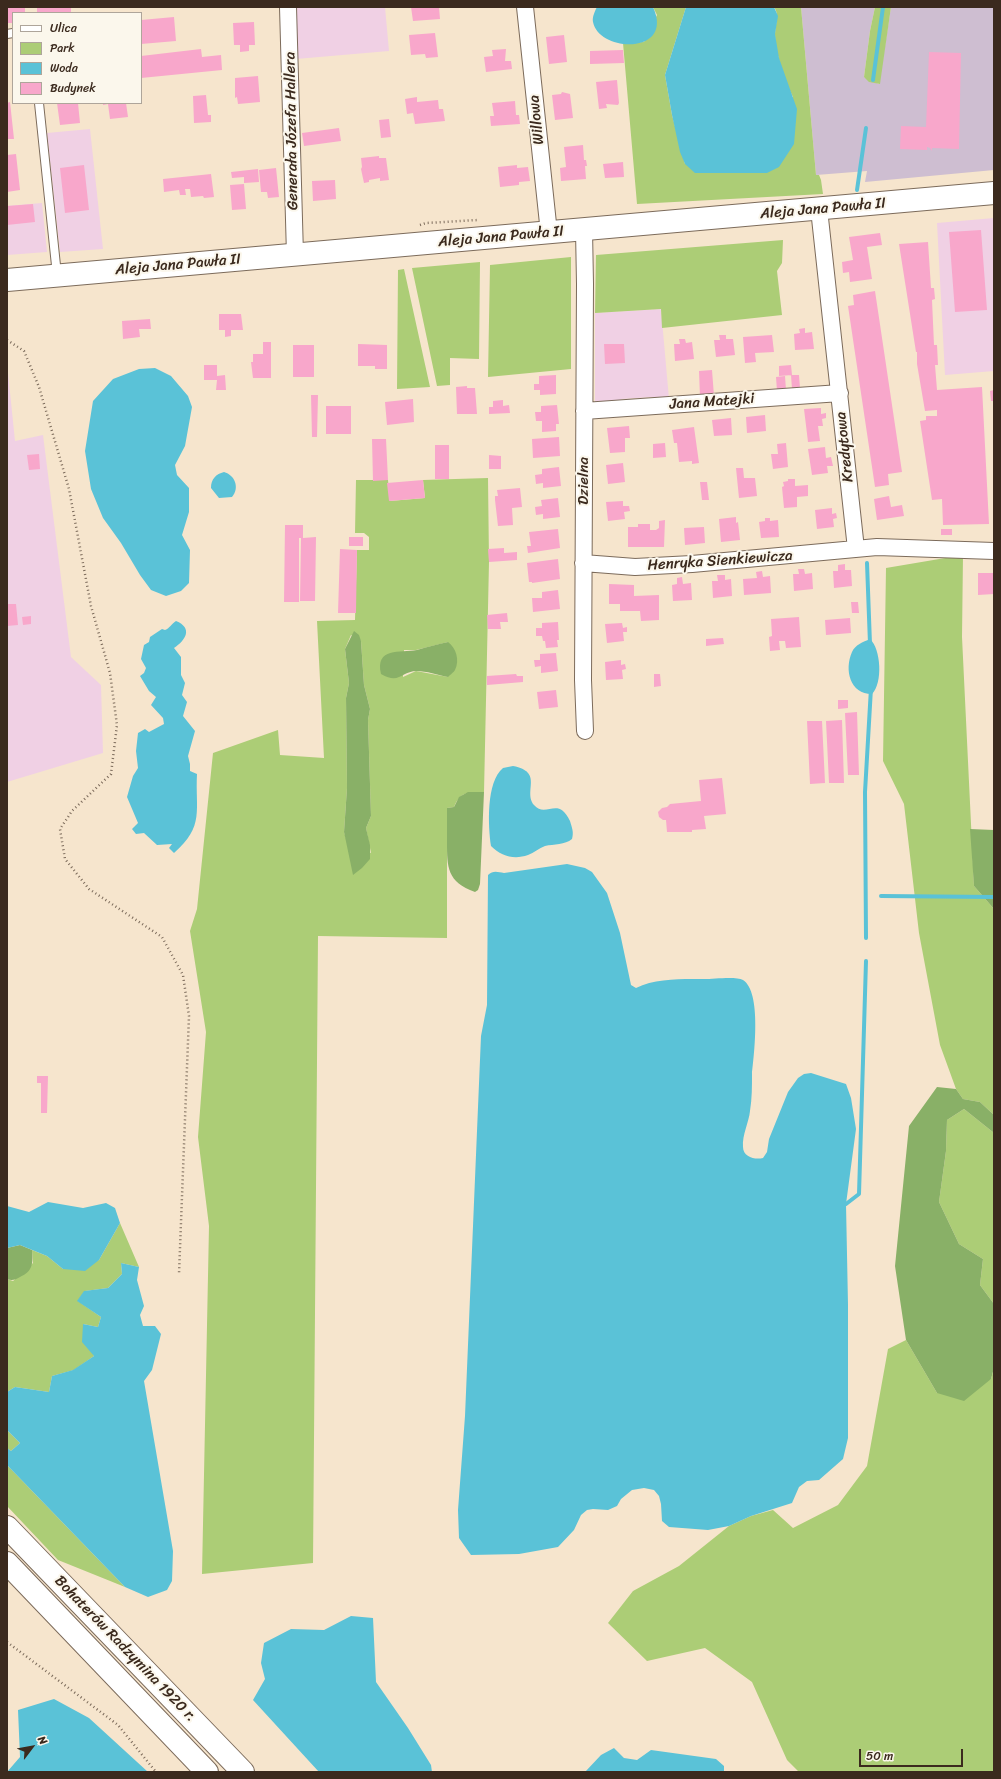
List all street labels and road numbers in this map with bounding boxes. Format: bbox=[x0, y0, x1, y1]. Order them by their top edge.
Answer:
street label: Generała Józefa Hallera bbox=[282, 52, 302, 210]
street label: Willowa bbox=[525, 94, 549, 146]
street label: Aleja Jana Pawła II bbox=[759, 195, 887, 223]
street label: Aleja Jana Pawła II bbox=[437, 223, 565, 251]
street label: Aleja Jana Pawła II bbox=[114, 251, 242, 279]
street label: Jana Matejki bbox=[669, 390, 755, 414]
street label: Kredytowa bbox=[832, 411, 858, 483]
street label: Dzielna bbox=[575, 457, 593, 505]
street label: Henryka Sienkiewicza bbox=[647, 547, 793, 575]
street label: Bohaterów Radzymina 1920 r. bbox=[50, 1572, 200, 1726]

